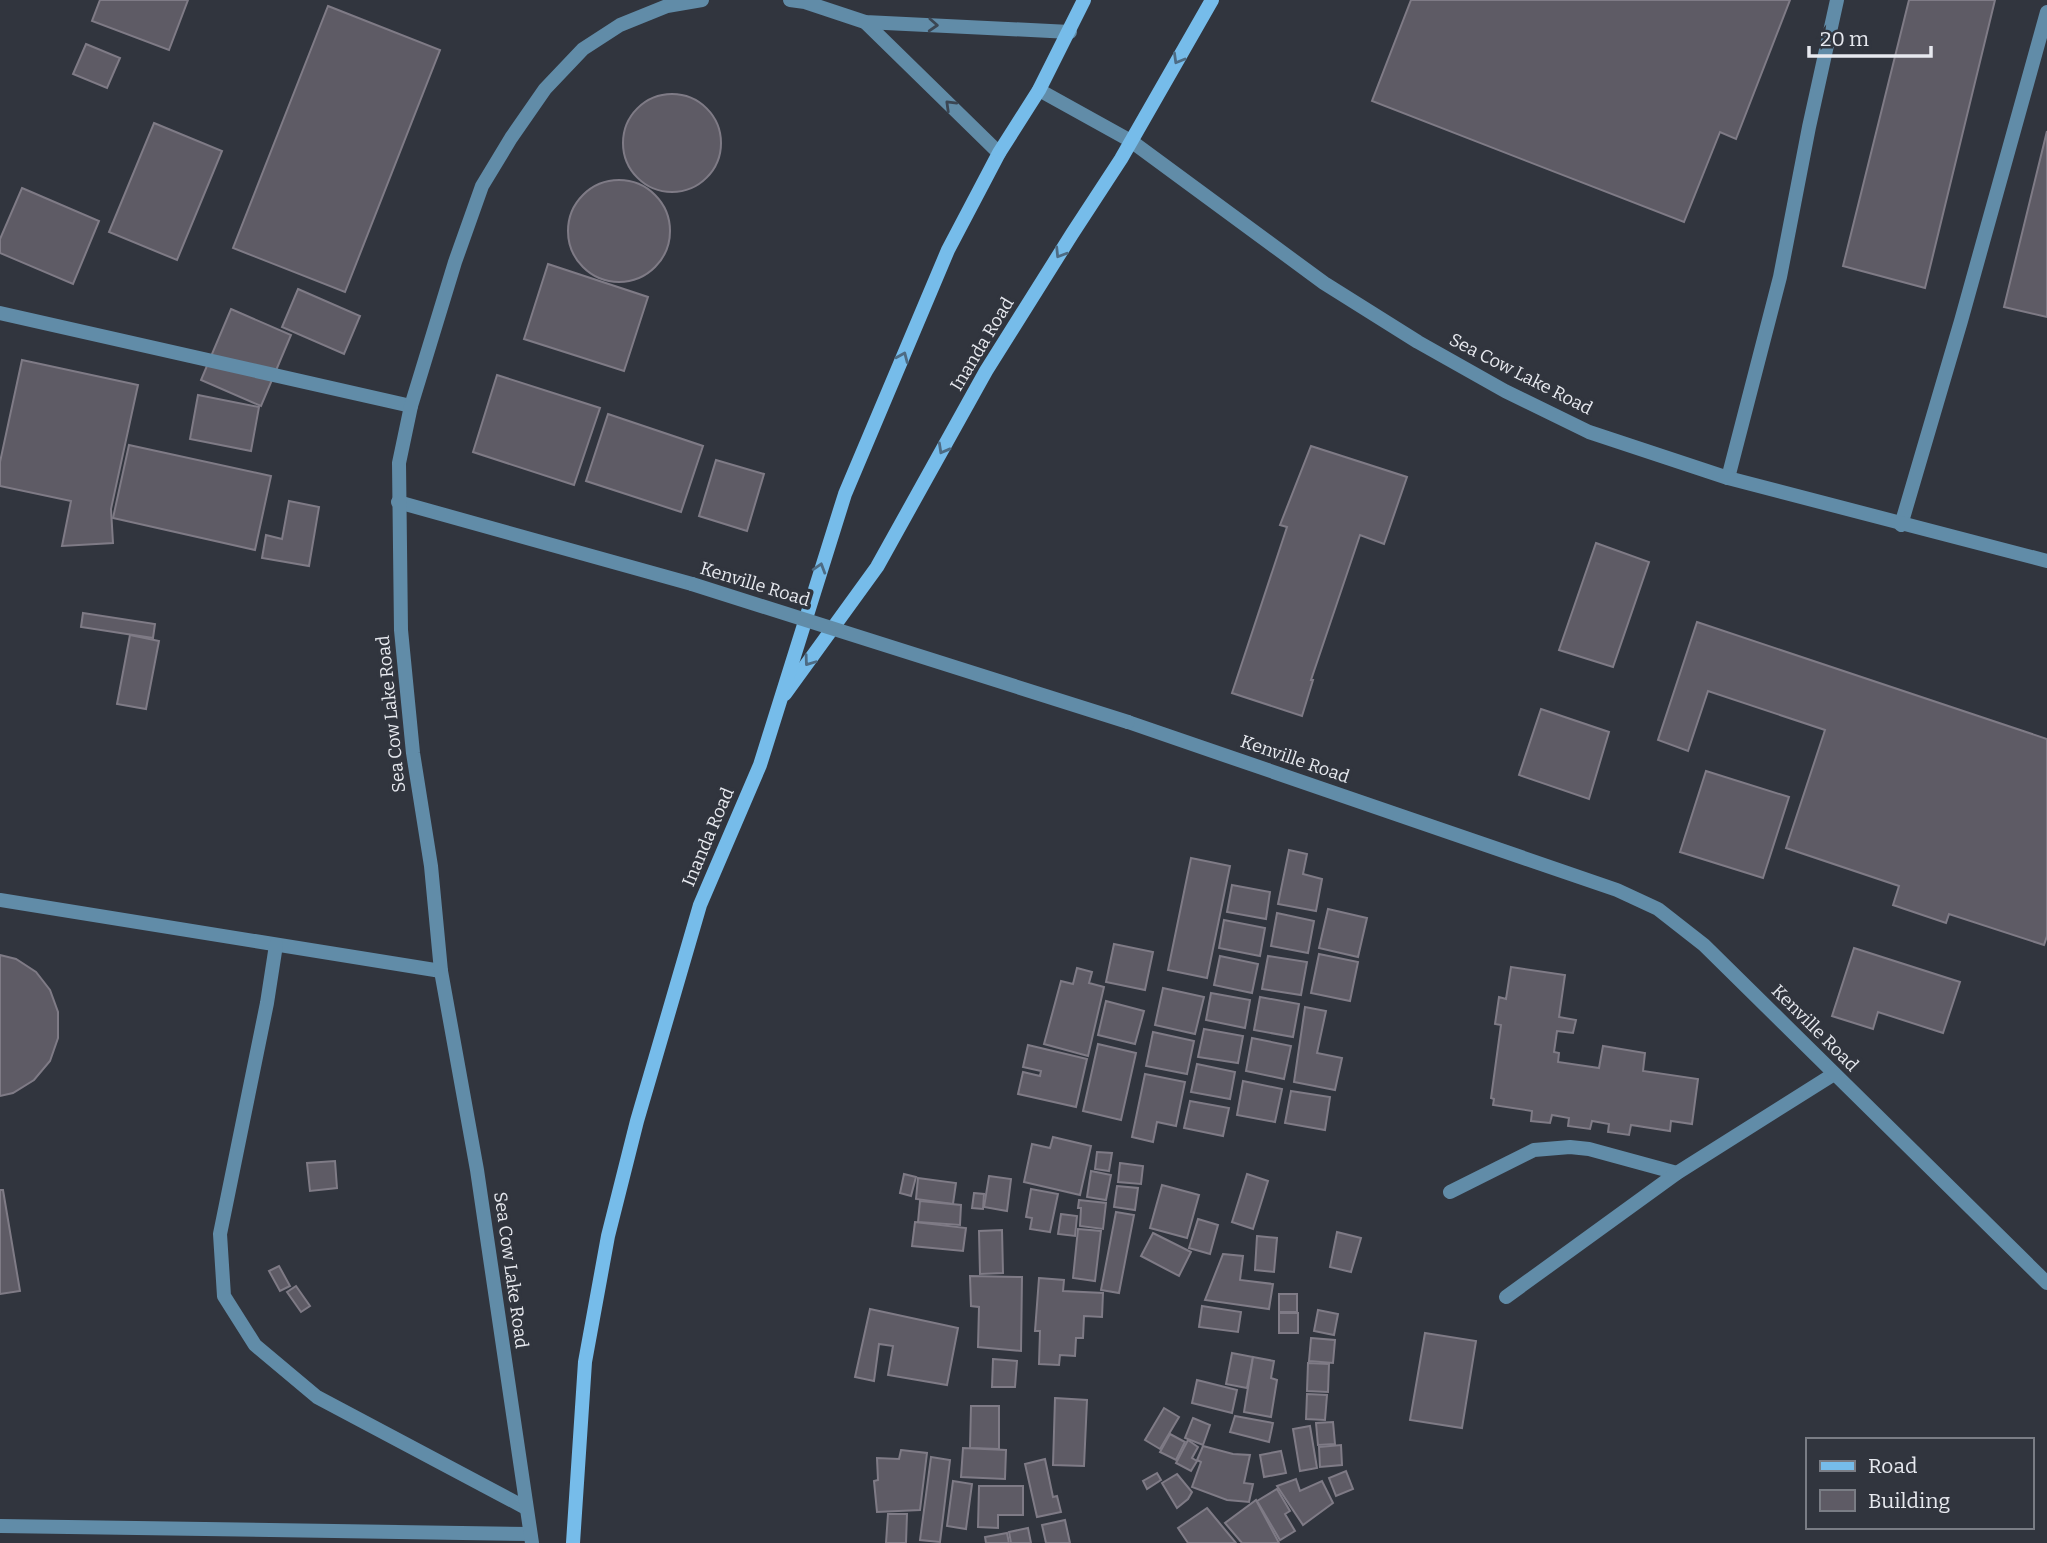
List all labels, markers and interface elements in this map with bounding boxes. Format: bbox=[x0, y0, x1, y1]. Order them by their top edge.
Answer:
scale bar bbox=[1809, 14, 1932, 58]
one-way arrow bbox=[928, 18, 939, 33]
text: 20 m bbox=[1820, 26, 1869, 52]
one-way arrow bbox=[1173, 52, 1186, 64]
one-way arrow bbox=[945, 100, 958, 113]
one-way arrow bbox=[1055, 246, 1068, 259]
street label: Inanda Road bbox=[945, 293, 1019, 395]
street label: Sea Cow Lake Road bbox=[1446, 328, 1597, 420]
one-way arrow bbox=[895, 352, 909, 364]
one-way arrow bbox=[938, 441, 951, 454]
street label: Kenville Road bbox=[697, 557, 813, 611]
one-way arrow bbox=[811, 563, 826, 575]
street label: Sea Cow Lake Road bbox=[372, 634, 410, 794]
one-way arrow bbox=[805, 653, 817, 666]
street label: Kenville Road bbox=[1238, 730, 1353, 788]
street label: Inanda Road bbox=[677, 784, 739, 890]
street label: Kenville Road bbox=[1767, 980, 1863, 1076]
street label: Sea Cow Lake Road bbox=[489, 1190, 533, 1350]
legend bbox=[1806, 1438, 2033, 1529]
text: Road bbox=[1868, 1453, 1917, 1479]
text: Building bbox=[1868, 1488, 1951, 1514]

